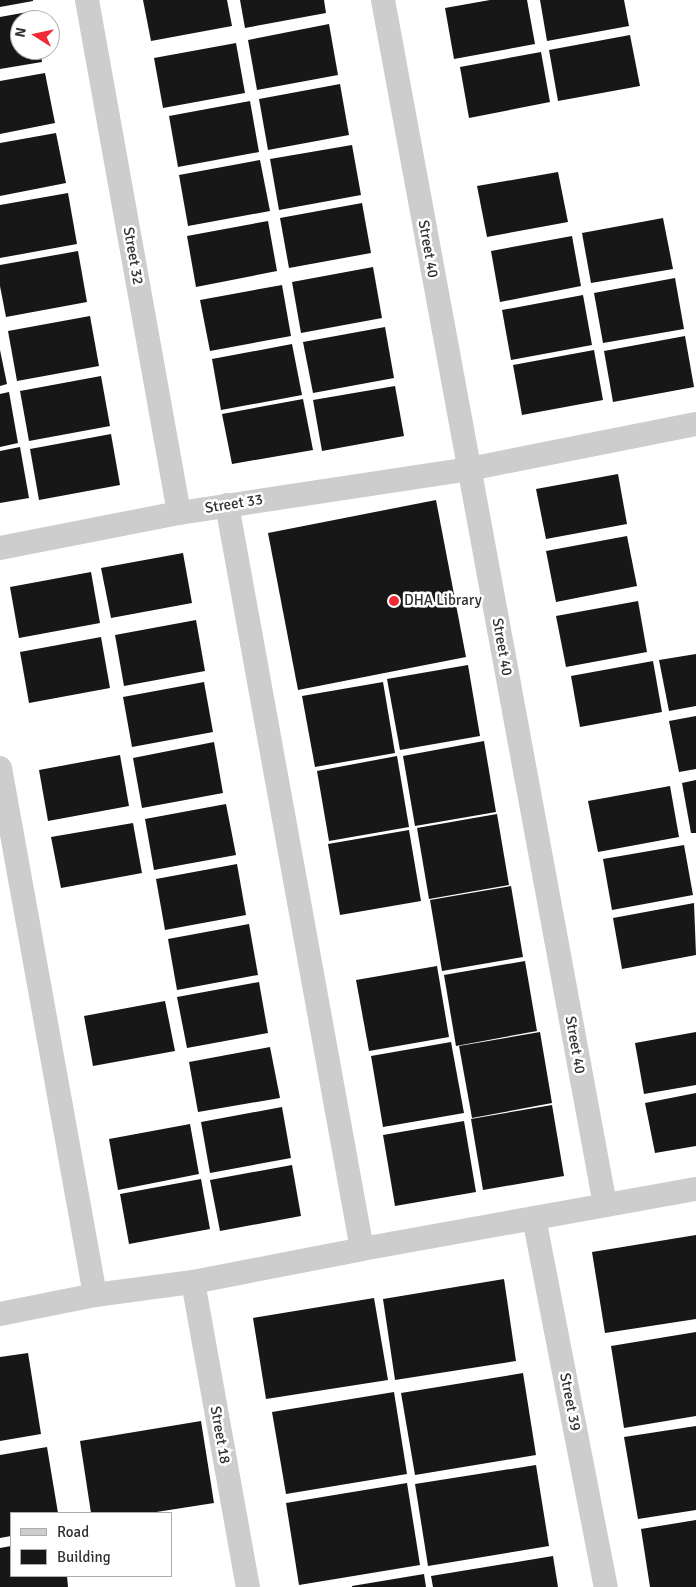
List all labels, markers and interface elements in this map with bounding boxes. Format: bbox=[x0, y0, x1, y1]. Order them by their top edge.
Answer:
north arrow bbox=[10, 10, 60, 60]
text: N bbox=[12, 26, 30, 39]
street label: Street 40 bbox=[414, 219, 442, 279]
street label: Street 32 bbox=[119, 226, 147, 286]
street label: Street 33 bbox=[204, 491, 264, 517]
place label: DHA Library bbox=[404, 592, 482, 610]
marker: DHA Library bbox=[388, 595, 400, 607]
street label: Street 40 bbox=[488, 617, 516, 677]
street label: Street 40 bbox=[561, 1015, 589, 1075]
street label: Street 39 bbox=[556, 1372, 584, 1432]
street label: Street 18 bbox=[206, 1405, 234, 1465]
legend bbox=[10, 1512, 172, 1577]
text: Road bbox=[57, 1523, 89, 1541]
text: Building bbox=[57, 1548, 111, 1566]

